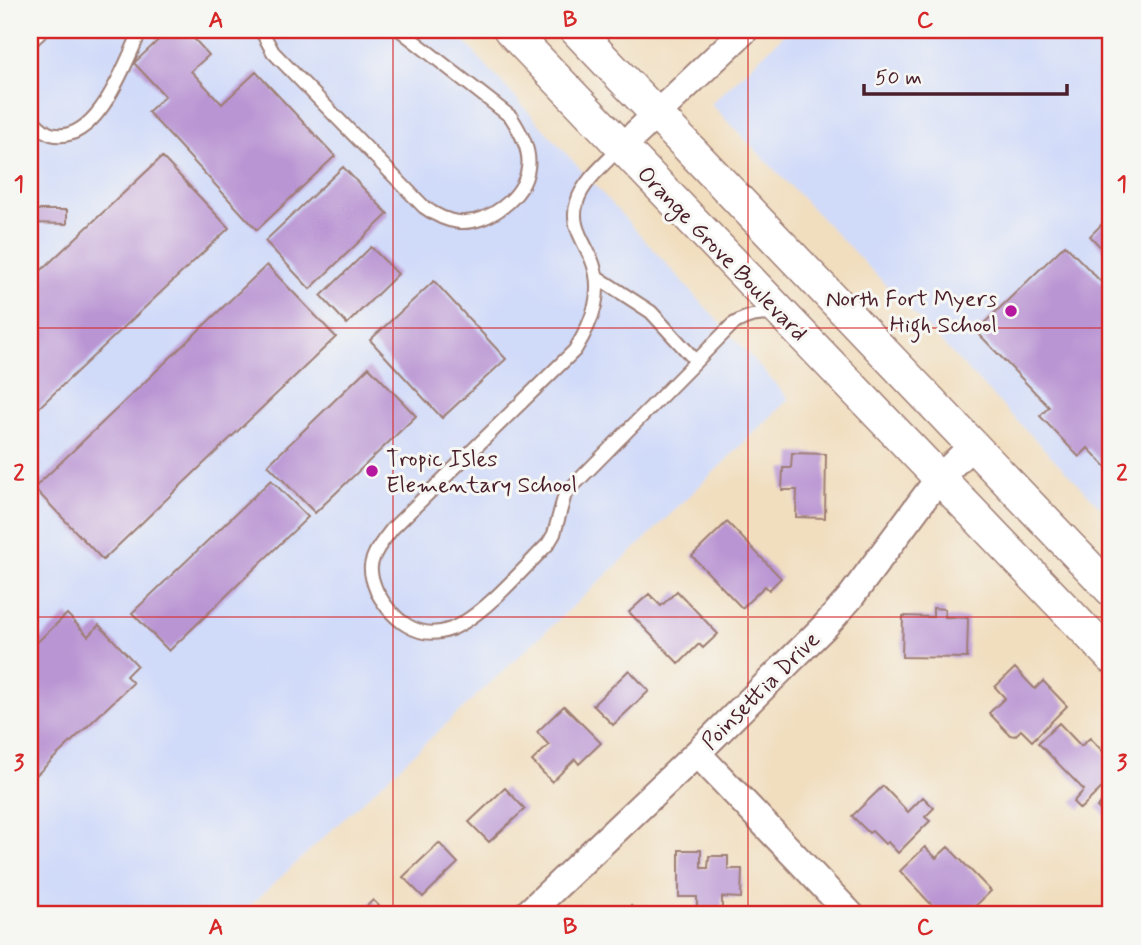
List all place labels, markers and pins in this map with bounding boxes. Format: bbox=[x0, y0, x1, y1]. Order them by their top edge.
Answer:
place label: North Fort Myers High School bbox=[826, 285, 997, 343]
marker: North Fort Myers High School bbox=[1003, 303, 1019, 319]
place label: Tropic Isles Elementary School bbox=[386, 445, 577, 501]
marker: Tropic Isles Elementary School bbox=[364, 463, 380, 479]

